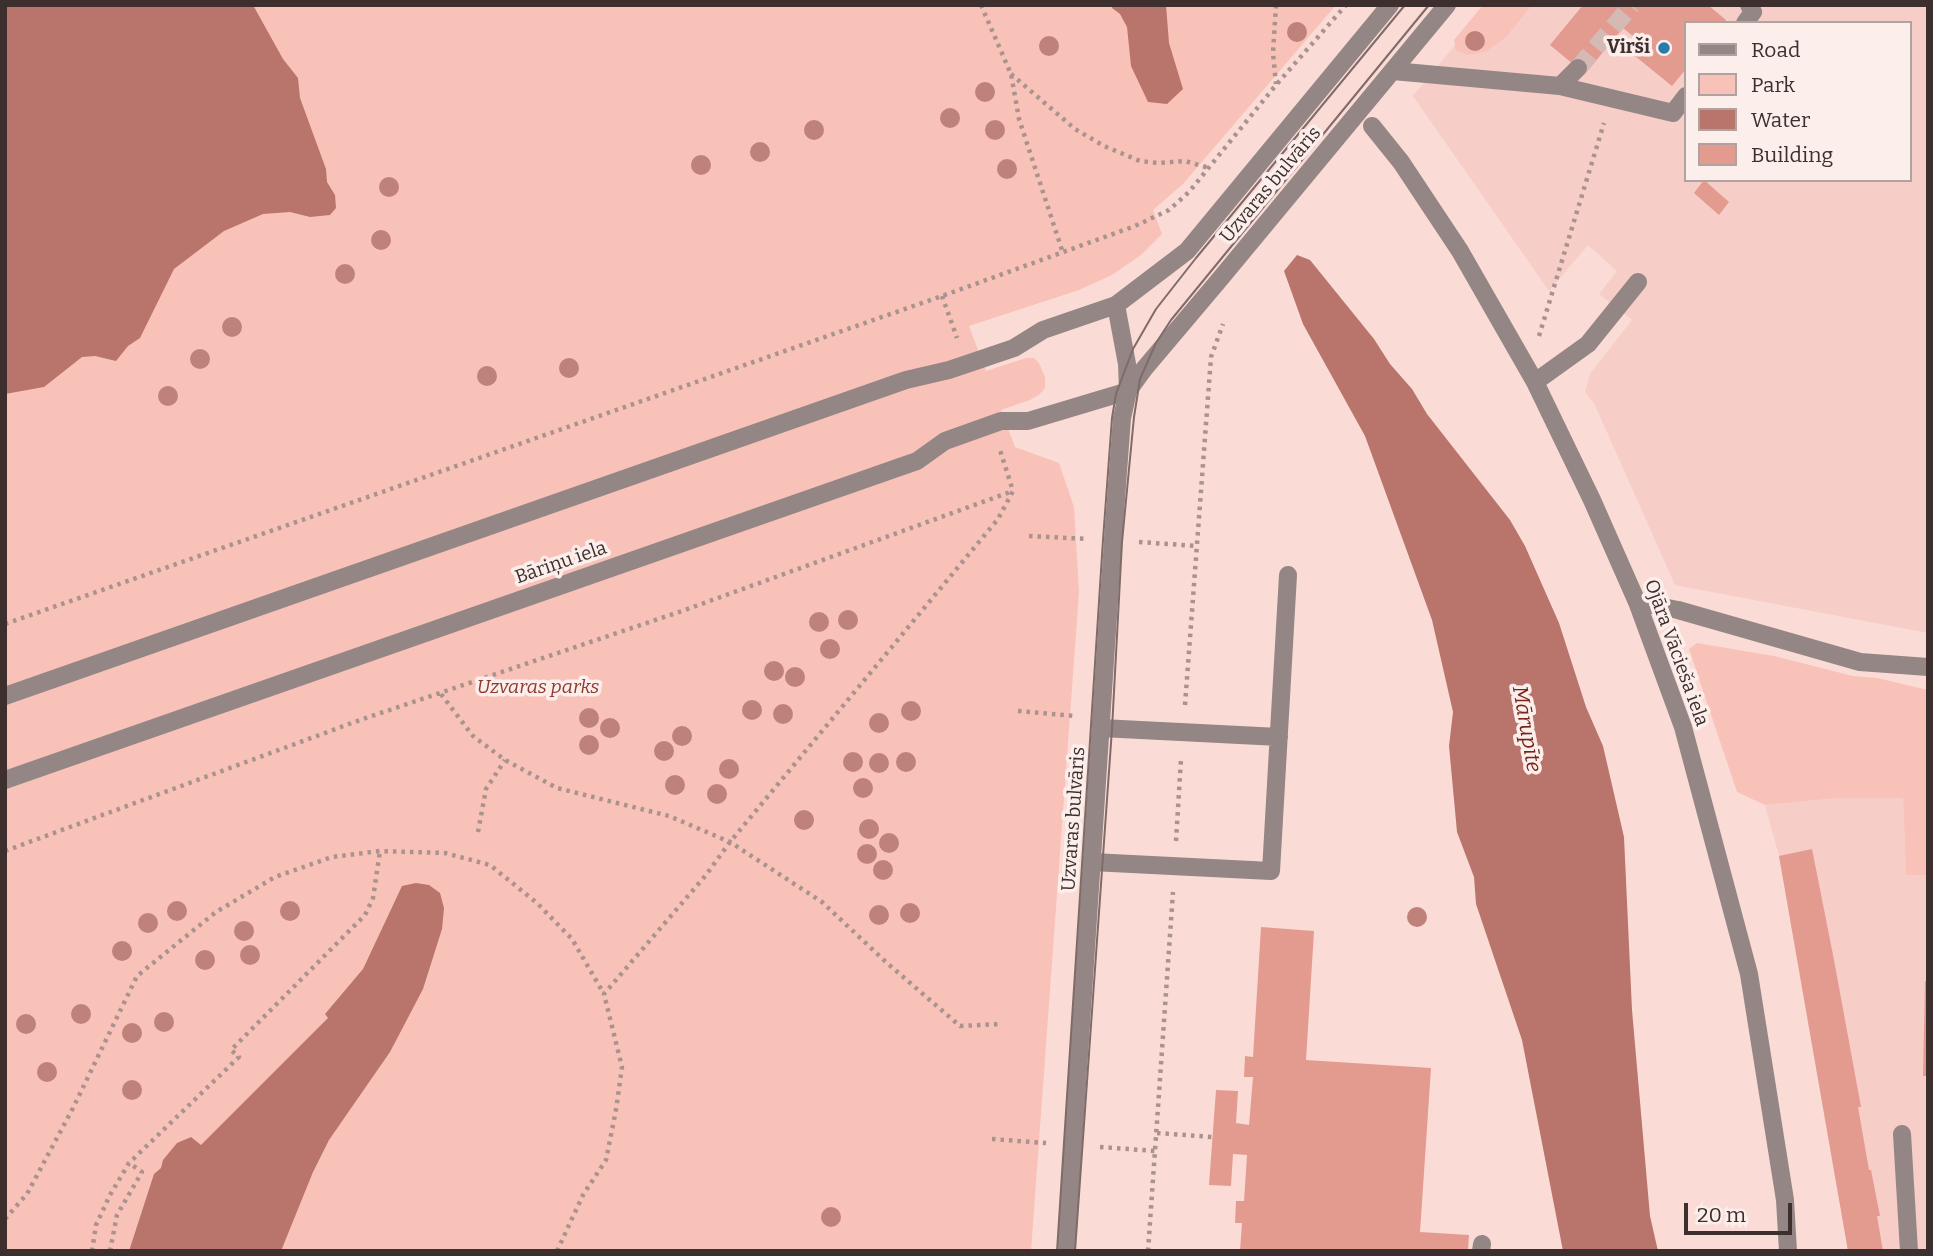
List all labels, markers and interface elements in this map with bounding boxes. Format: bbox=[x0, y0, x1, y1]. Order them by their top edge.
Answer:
legend bbox=[1685, 21, 1912, 182]
place label: Virši bbox=[1607, 37, 1650, 59]
text: Road bbox=[1751, 37, 1800, 63]
marker: Virši bbox=[1656, 40, 1672, 56]
text: Park bbox=[1751, 72, 1795, 98]
text: Water bbox=[1751, 107, 1810, 133]
street label: Uzvaras bulvāris bbox=[1216, 122, 1326, 248]
text: Building bbox=[1751, 142, 1833, 168]
street label: Bāriņu iela bbox=[512, 537, 610, 589]
street label: Ojāra Vācieša iela bbox=[1639, 577, 1713, 729]
park label: Uzvaras parks bbox=[477, 677, 599, 699]
water label: Mārupīte bbox=[1506, 684, 1546, 774]
street label: Uzvaras bulvāris bbox=[1058, 746, 1090, 892]
scale bar bbox=[1688, 1190, 1797, 1234]
text: 20 m bbox=[1697, 1202, 1746, 1228]

